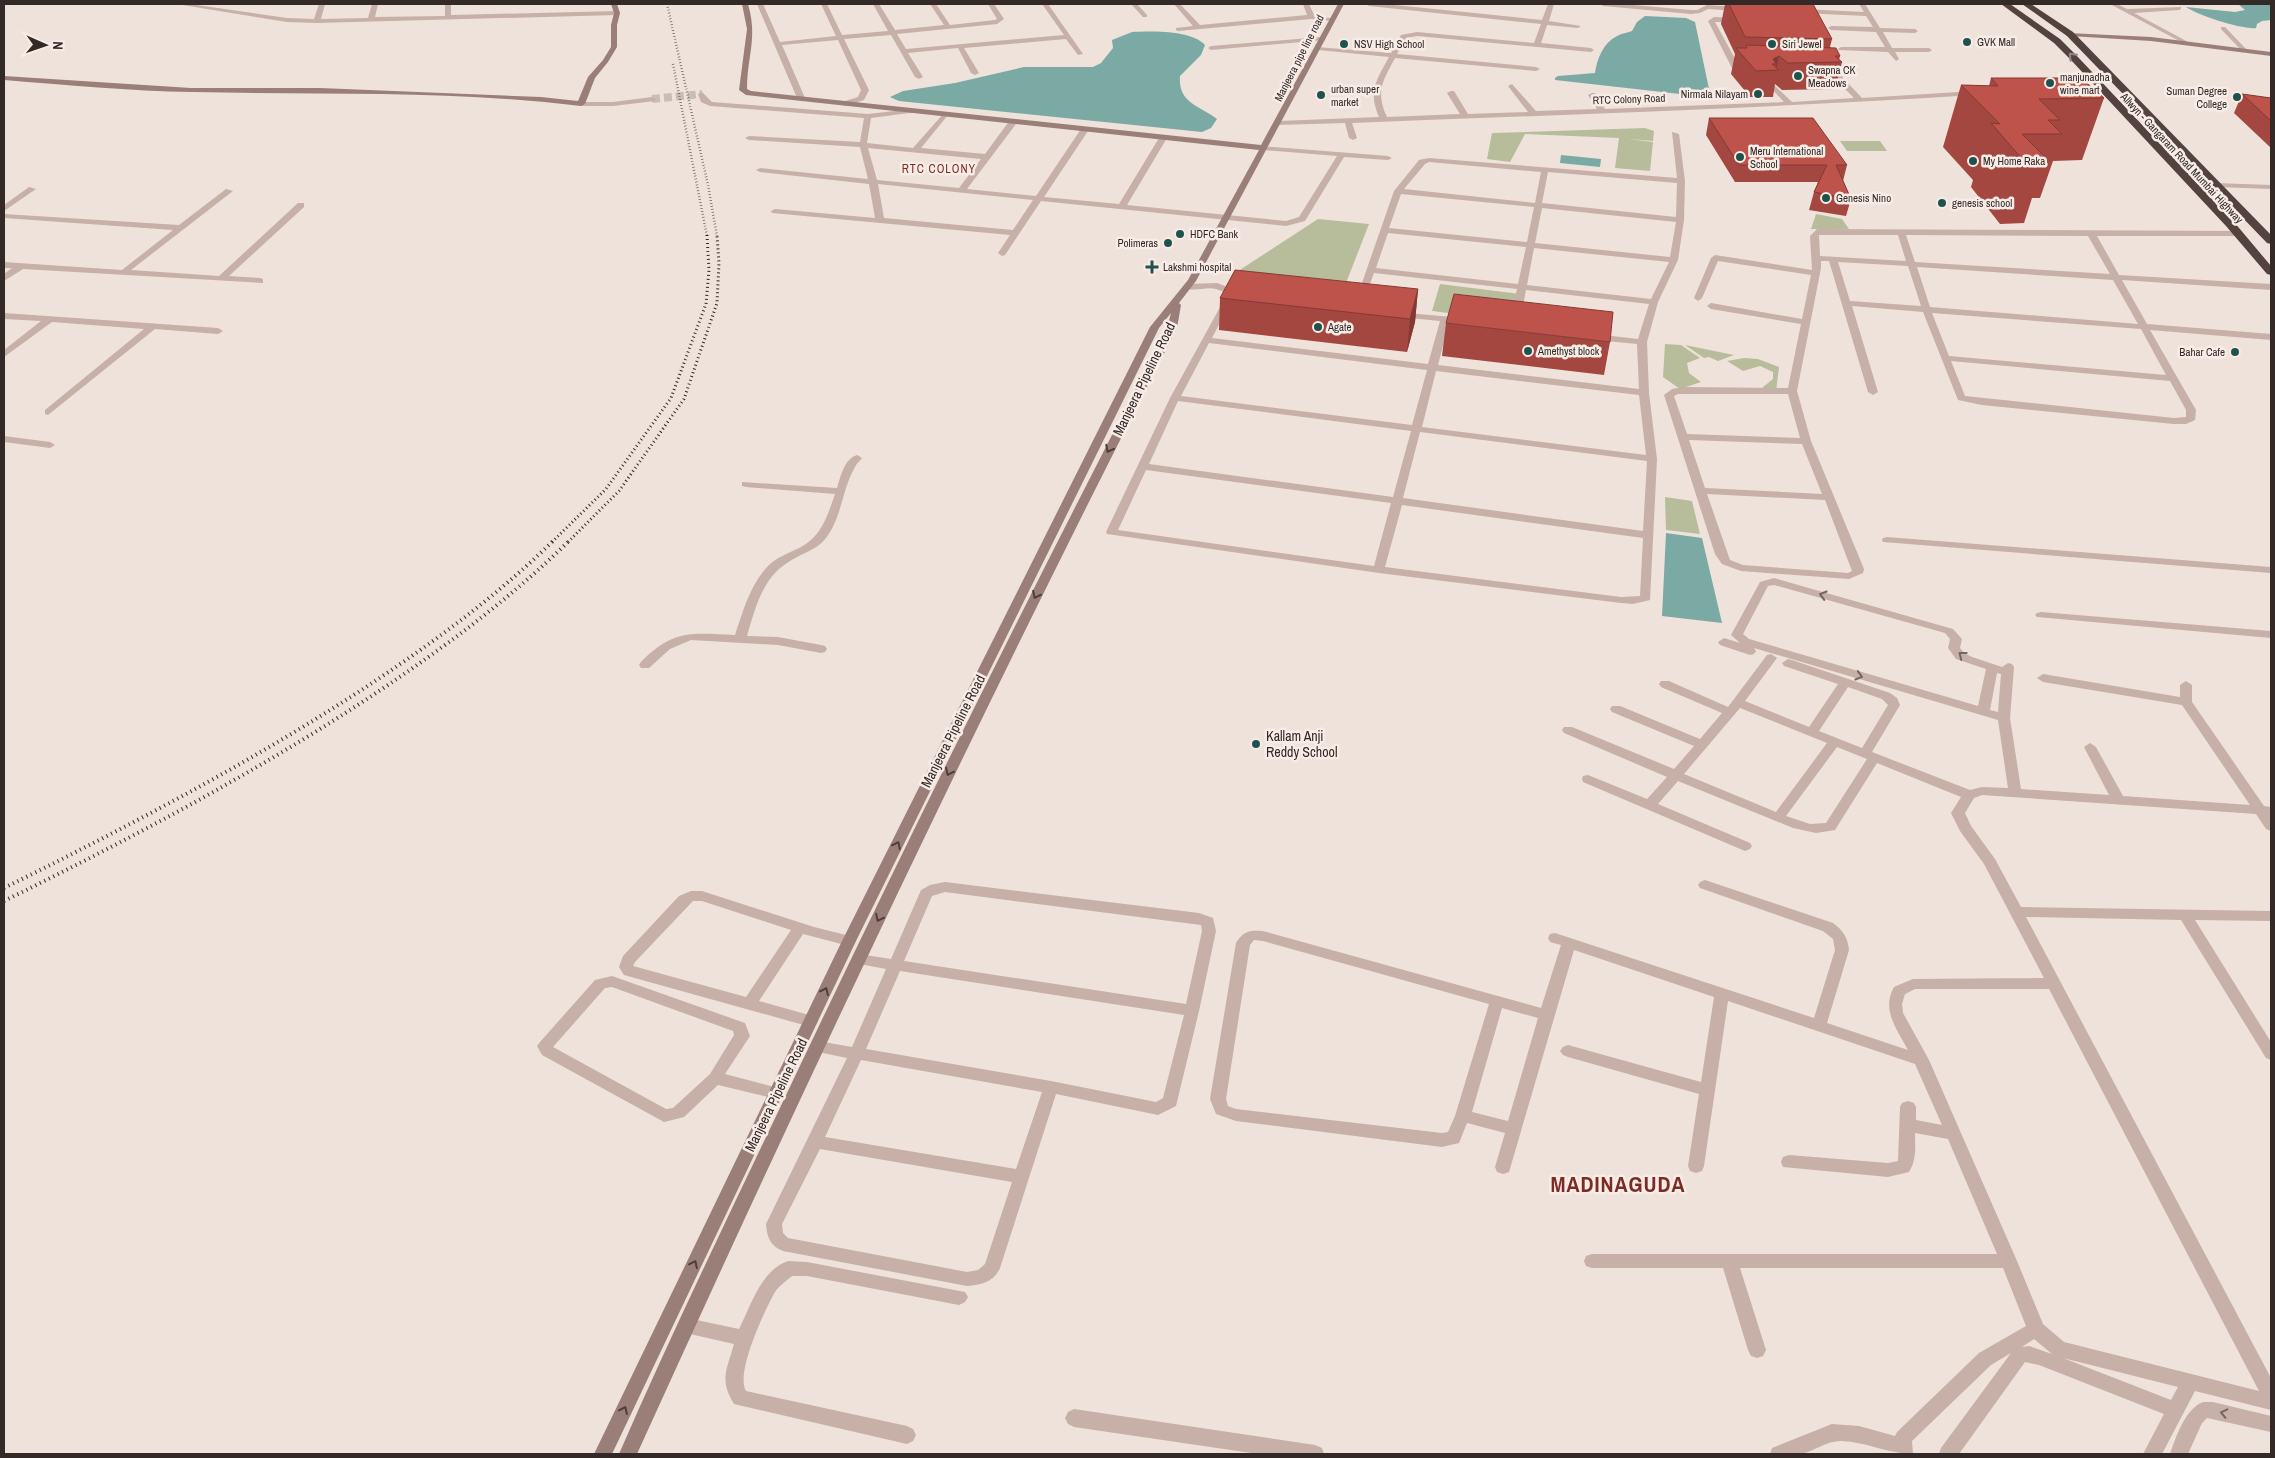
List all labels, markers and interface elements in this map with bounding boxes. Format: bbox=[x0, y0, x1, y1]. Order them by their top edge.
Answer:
street label: Manjeera pipe line road bbox=[1271, 12, 1327, 104]
north arrow bbox=[20, 20, 70, 70]
place label: GVK Mall bbox=[1977, 35, 2015, 49]
marker: GVK Mall bbox=[1961, 36, 1973, 48]
place label: NSV High School bbox=[1354, 37, 1424, 51]
place label: Siri Jewel bbox=[1782, 37, 1822, 51]
marker: NSV High School bbox=[1338, 38, 1350, 50]
marker: Siri Jewel bbox=[1766, 38, 1778, 50]
text: N bbox=[49, 41, 67, 50]
one-way arrow bbox=[2069, 53, 2078, 62]
place label: Swapna CK Meadows bbox=[1808, 63, 1856, 90]
marker: Swapna CK Meadows bbox=[1792, 70, 1804, 82]
place label: manjunadha wine mart bbox=[2060, 70, 2110, 97]
marker: manjunadha wine mart bbox=[2044, 77, 2056, 89]
place label: urban super market bbox=[1331, 82, 1379, 109]
place label: Suman Degree College bbox=[2166, 84, 2227, 111]
place label: Nirmala Nilayam bbox=[1681, 87, 1748, 101]
marker: Nirmala Nilayam bbox=[1752, 88, 1764, 100]
marker: urban super market bbox=[1315, 89, 1327, 101]
street label: Allwyn - Gangaram Road Mumbai Highway bbox=[2117, 89, 2247, 227]
street label: RTC Colony Road bbox=[1592, 91, 1666, 107]
marker: Suman Degree College bbox=[2231, 91, 2243, 103]
place label: Meru International School bbox=[1750, 144, 1823, 171]
marker: Meru International School bbox=[1734, 151, 1746, 163]
place label: My Home Raka bbox=[1983, 154, 2045, 168]
marker: My Home Raka bbox=[1967, 155, 1979, 167]
district label: RTC COLONY bbox=[902, 161, 976, 177]
place label: Genesis Nino bbox=[1836, 191, 1891, 205]
marker: Genesis Nino bbox=[1820, 192, 1832, 204]
place label: genesis school bbox=[1952, 196, 2012, 210]
marker: genesis school bbox=[1936, 197, 1948, 209]
place label: HDFC Bank bbox=[1190, 227, 1239, 241]
marker: HDFC Bank bbox=[1174, 228, 1186, 240]
place label: Polimeras bbox=[1117, 236, 1158, 250]
marker: Polimeras bbox=[1162, 237, 1174, 249]
marker: Lakshmi hospital bbox=[1145, 260, 1159, 274]
place label: Lakshmi hospital bbox=[1163, 260, 1231, 274]
street label: Manjeera Pipeline Road bbox=[1109, 319, 1179, 439]
place label: Agate bbox=[1327, 320, 1352, 334]
marker: Agate bbox=[1312, 321, 1324, 333]
place label: Amethyst block bbox=[1537, 344, 1600, 358]
marker: Amethyst block bbox=[1522, 345, 1534, 357]
place label: Bahar Cafe bbox=[2179, 345, 2225, 359]
marker: Bahar Cafe bbox=[2229, 346, 2241, 358]
one-way arrow bbox=[1105, 444, 1115, 453]
one-way arrow bbox=[1032, 589, 1042, 598]
one-way arrow bbox=[1819, 590, 1828, 601]
one-way arrow bbox=[1959, 652, 1968, 661]
one-way arrow bbox=[1854, 670, 1862, 680]
street label: Manjeera Pipeline Road bbox=[917, 672, 989, 790]
place label: Kallam Anji Reddy School bbox=[1266, 727, 1337, 761]
marker: Kallam Anji Reddy School bbox=[1250, 738, 1262, 750]
one-way arrow bbox=[945, 767, 955, 776]
one-way arrow bbox=[891, 841, 901, 850]
one-way arrow bbox=[875, 913, 885, 922]
one-way arrow bbox=[819, 987, 830, 996]
street label: Manjeera Pipeline Road bbox=[741, 1035, 811, 1155]
district label: MADINAGUDA bbox=[1550, 1169, 1686, 1199]
one-way arrow bbox=[688, 1260, 698, 1269]
one-way arrow bbox=[618, 1406, 628, 1415]
one-way arrow bbox=[2219, 1408, 2228, 1419]

